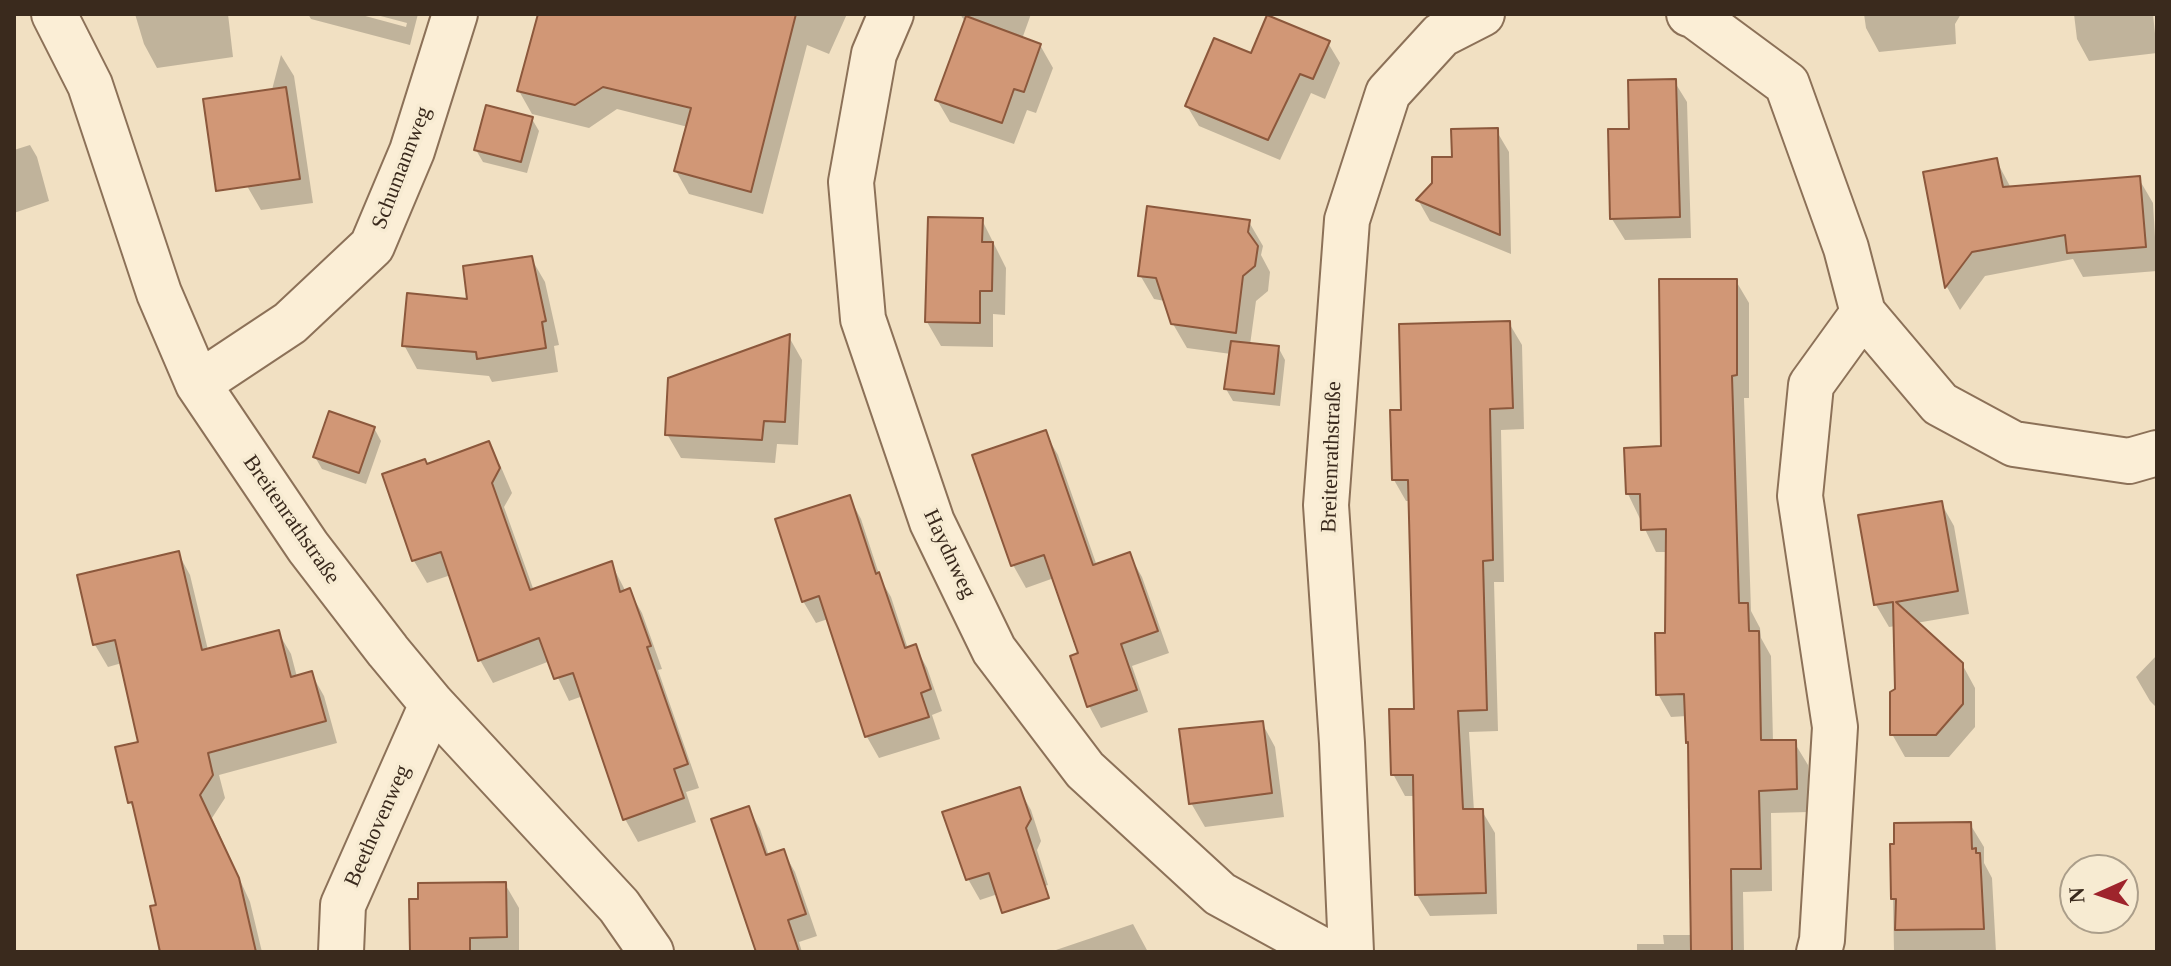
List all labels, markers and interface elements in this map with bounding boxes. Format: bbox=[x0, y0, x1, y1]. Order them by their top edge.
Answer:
street label: Schumannweg bbox=[366, 103, 438, 233]
street label: Breitenrathstraße bbox=[1316, 381, 1348, 533]
street label: Breitenrathstraße bbox=[237, 450, 345, 590]
street label: Haydnweg bbox=[917, 505, 981, 603]
street label: Beethovenweg bbox=[339, 761, 417, 891]
north arrow bbox=[2059, 854, 2139, 934]
text: N bbox=[2064, 887, 2089, 904]

